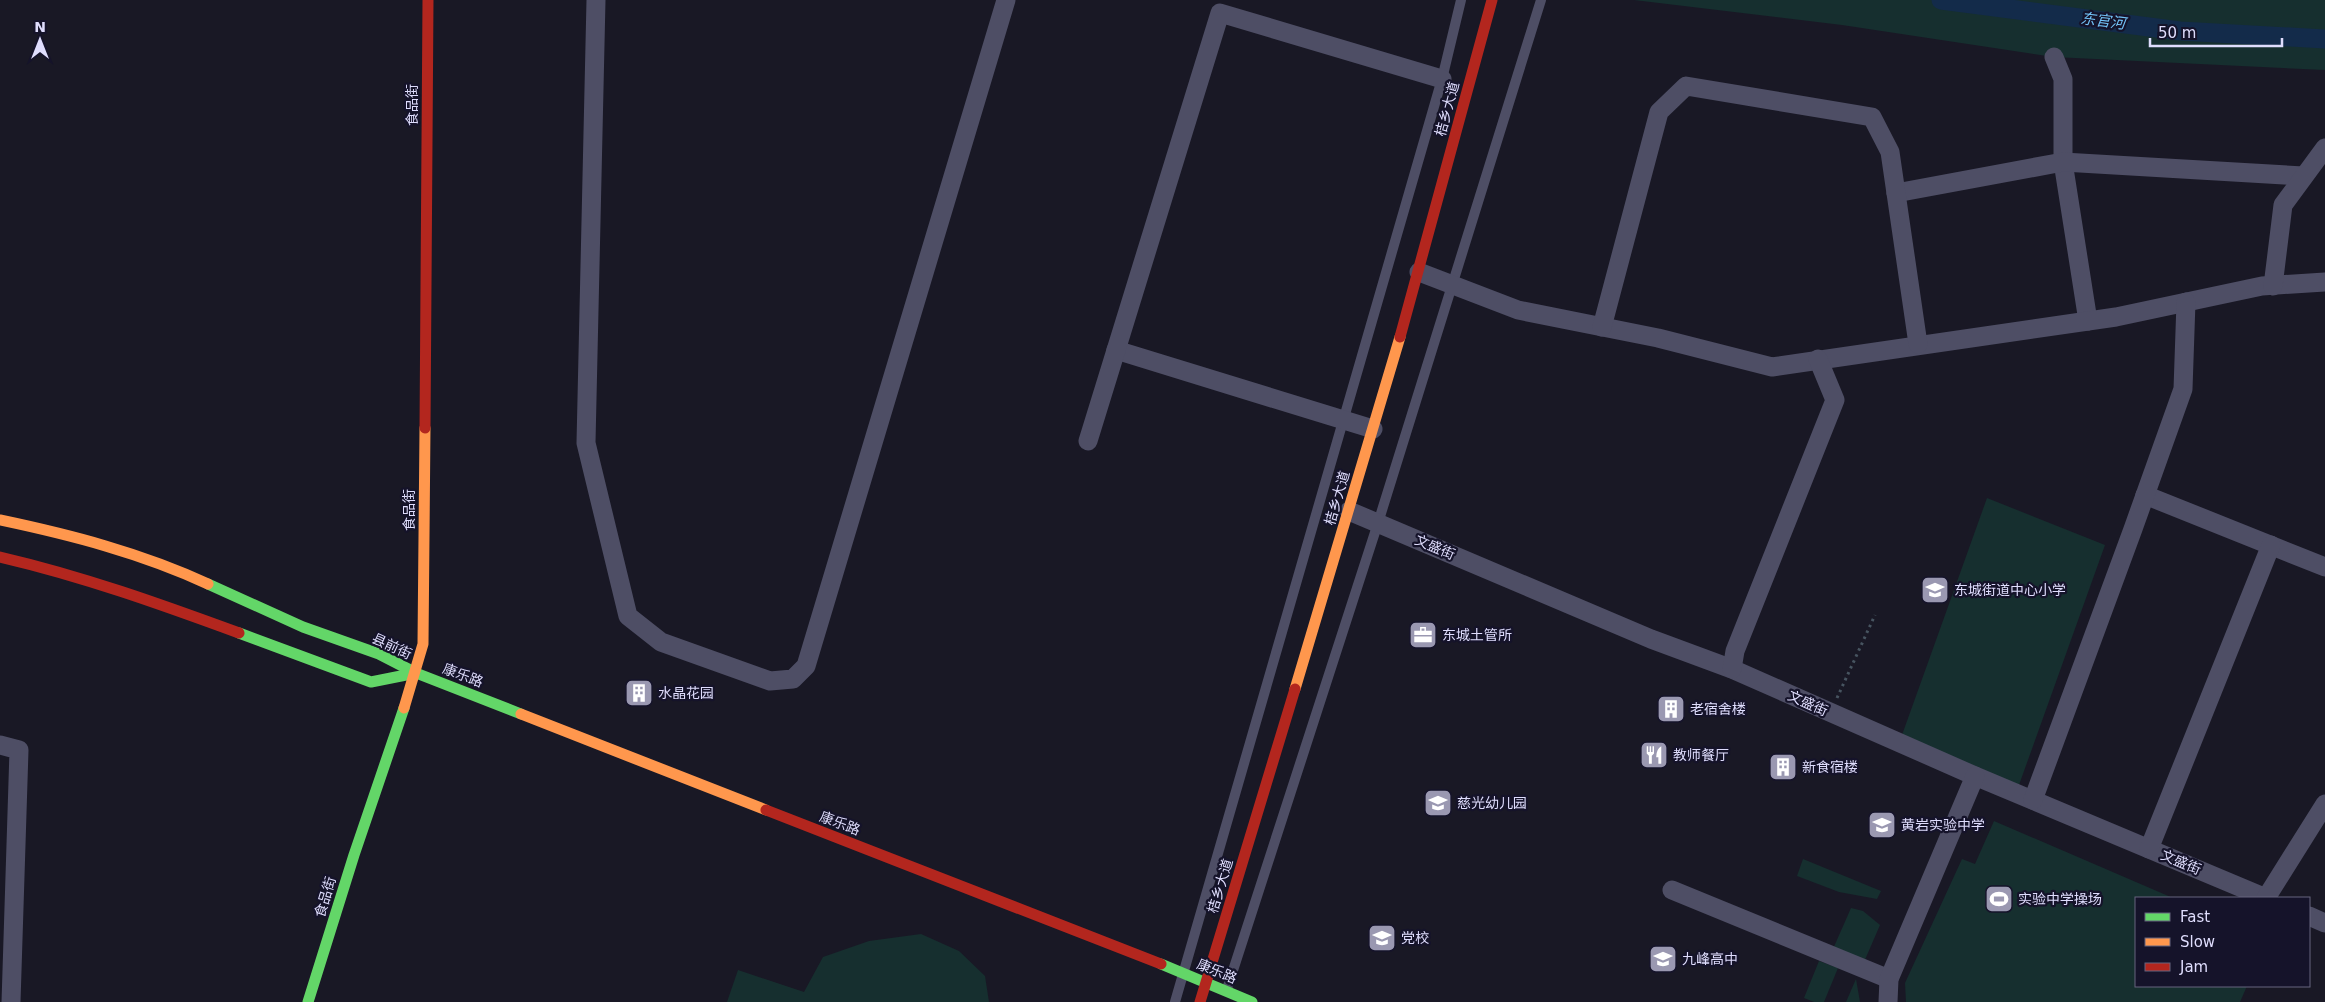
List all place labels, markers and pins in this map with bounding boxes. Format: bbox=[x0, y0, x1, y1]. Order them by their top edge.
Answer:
school or university icon: 东城街道中心小学 bbox=[1920, 575, 1950, 605]
place label: 东城街道中心小学 bbox=[1954, 582, 2066, 598]
office icon: 东城土管所 bbox=[1408, 620, 1438, 650]
place label: 东城土管所 bbox=[1442, 627, 1512, 643]
building icon: 水晶花园 bbox=[624, 678, 654, 708]
place label: 水晶花园 bbox=[658, 685, 714, 701]
building icon: 老宿舍楼 bbox=[1656, 694, 1686, 724]
place label: 老宿舍楼 bbox=[1690, 701, 1746, 717]
restaurant icon: 教师餐厅 bbox=[1639, 740, 1669, 770]
place label: 教师餐厅 bbox=[1673, 747, 1729, 763]
building icon: 新食宿楼 bbox=[1768, 752, 1798, 782]
place label: 新食宿楼 bbox=[1802, 759, 1858, 775]
school or university icon: 慈光幼儿园 bbox=[1423, 788, 1453, 818]
place label: 慈光幼儿园 bbox=[1457, 795, 1527, 811]
school or university icon: 黄岩实验中学 bbox=[1867, 810, 1897, 840]
place label: 黄岩实验中学 bbox=[1901, 817, 1985, 833]
sports icon: 实验中学操场 bbox=[1984, 884, 2014, 914]
place label: 实验中学操场 bbox=[2018, 891, 2102, 907]
school or university icon: 党校 bbox=[1367, 923, 1397, 953]
place label: 党校 bbox=[1401, 930, 1429, 946]
school or university icon: 九峰高中 bbox=[1648, 944, 1678, 974]
place label: 九峰高中 bbox=[1682, 951, 1738, 967]

